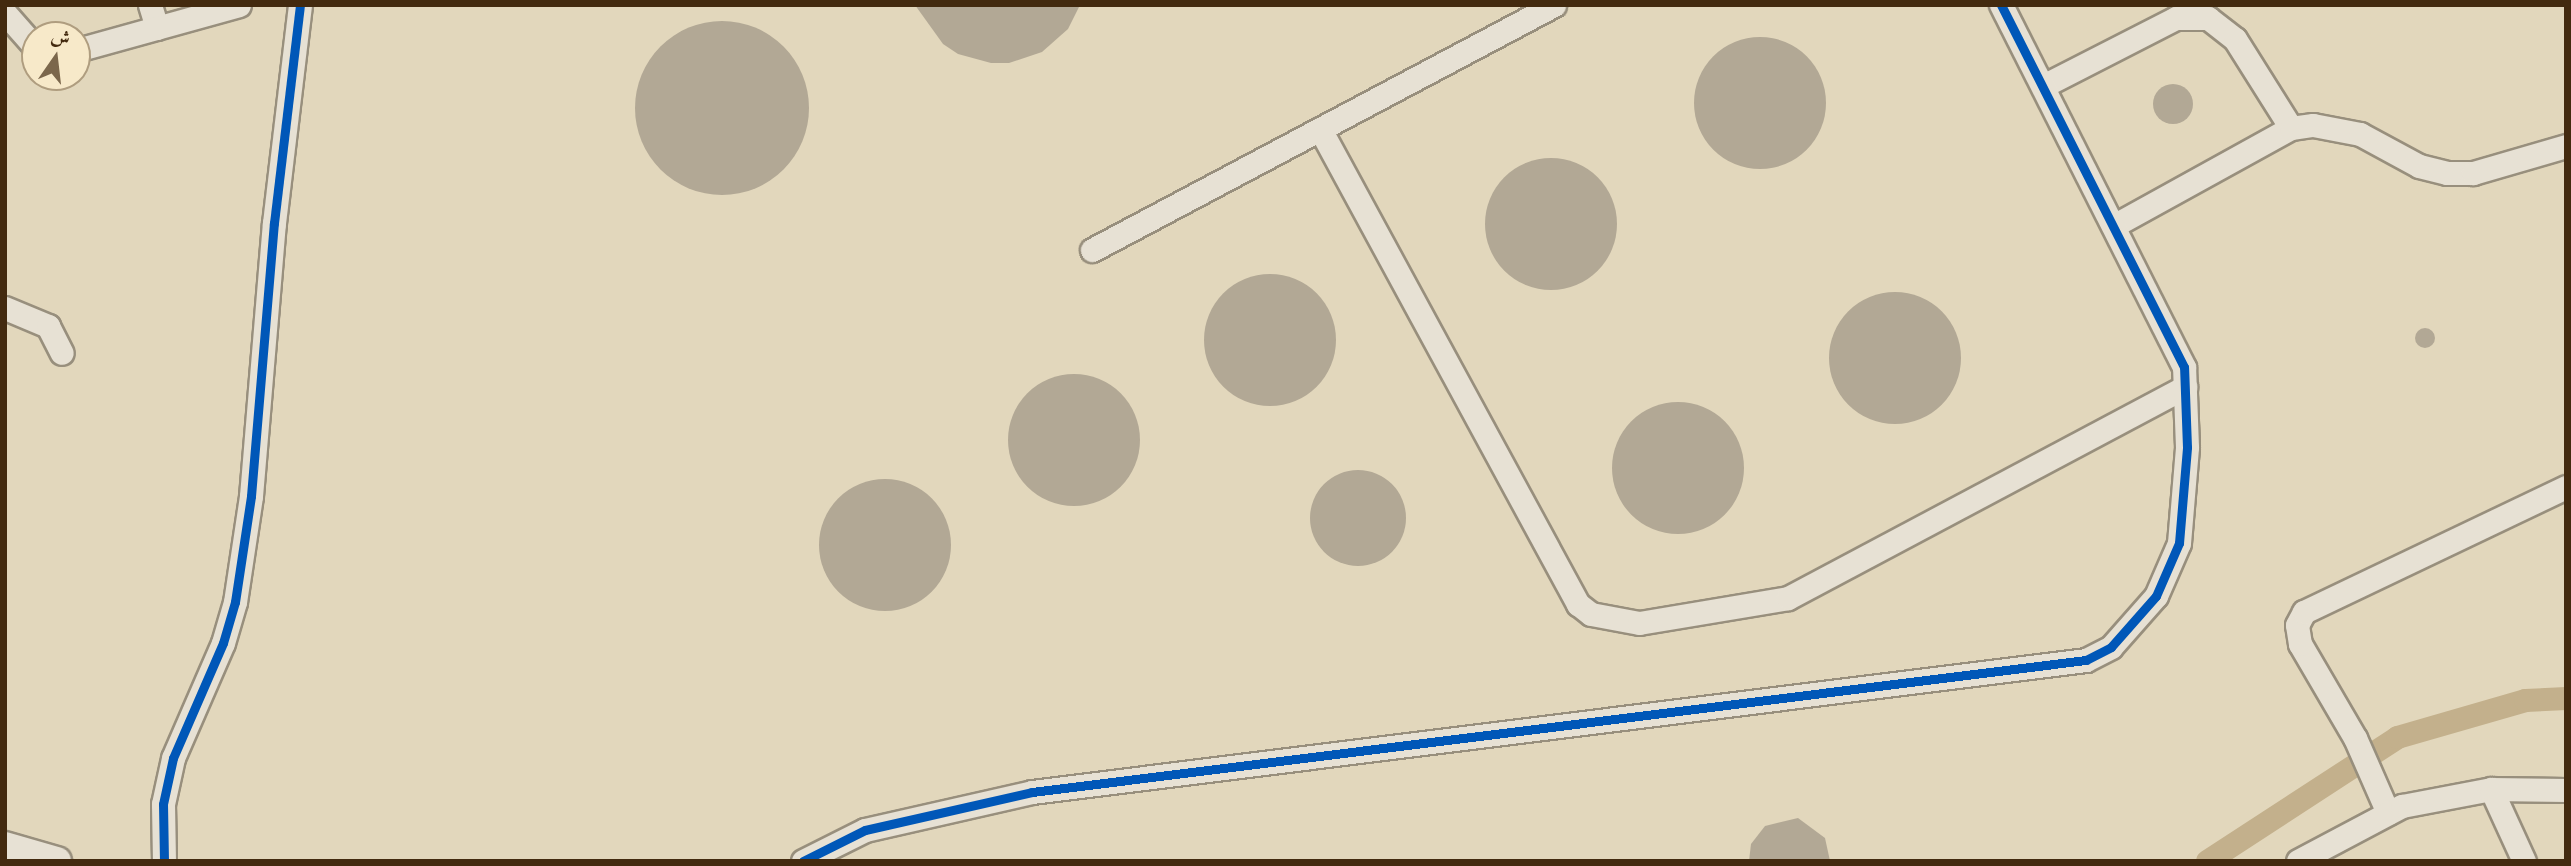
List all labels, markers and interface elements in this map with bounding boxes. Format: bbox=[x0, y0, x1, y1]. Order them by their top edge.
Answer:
north arrow bbox=[21, 21, 91, 91]
text: ش bbox=[48, 23, 73, 52]

